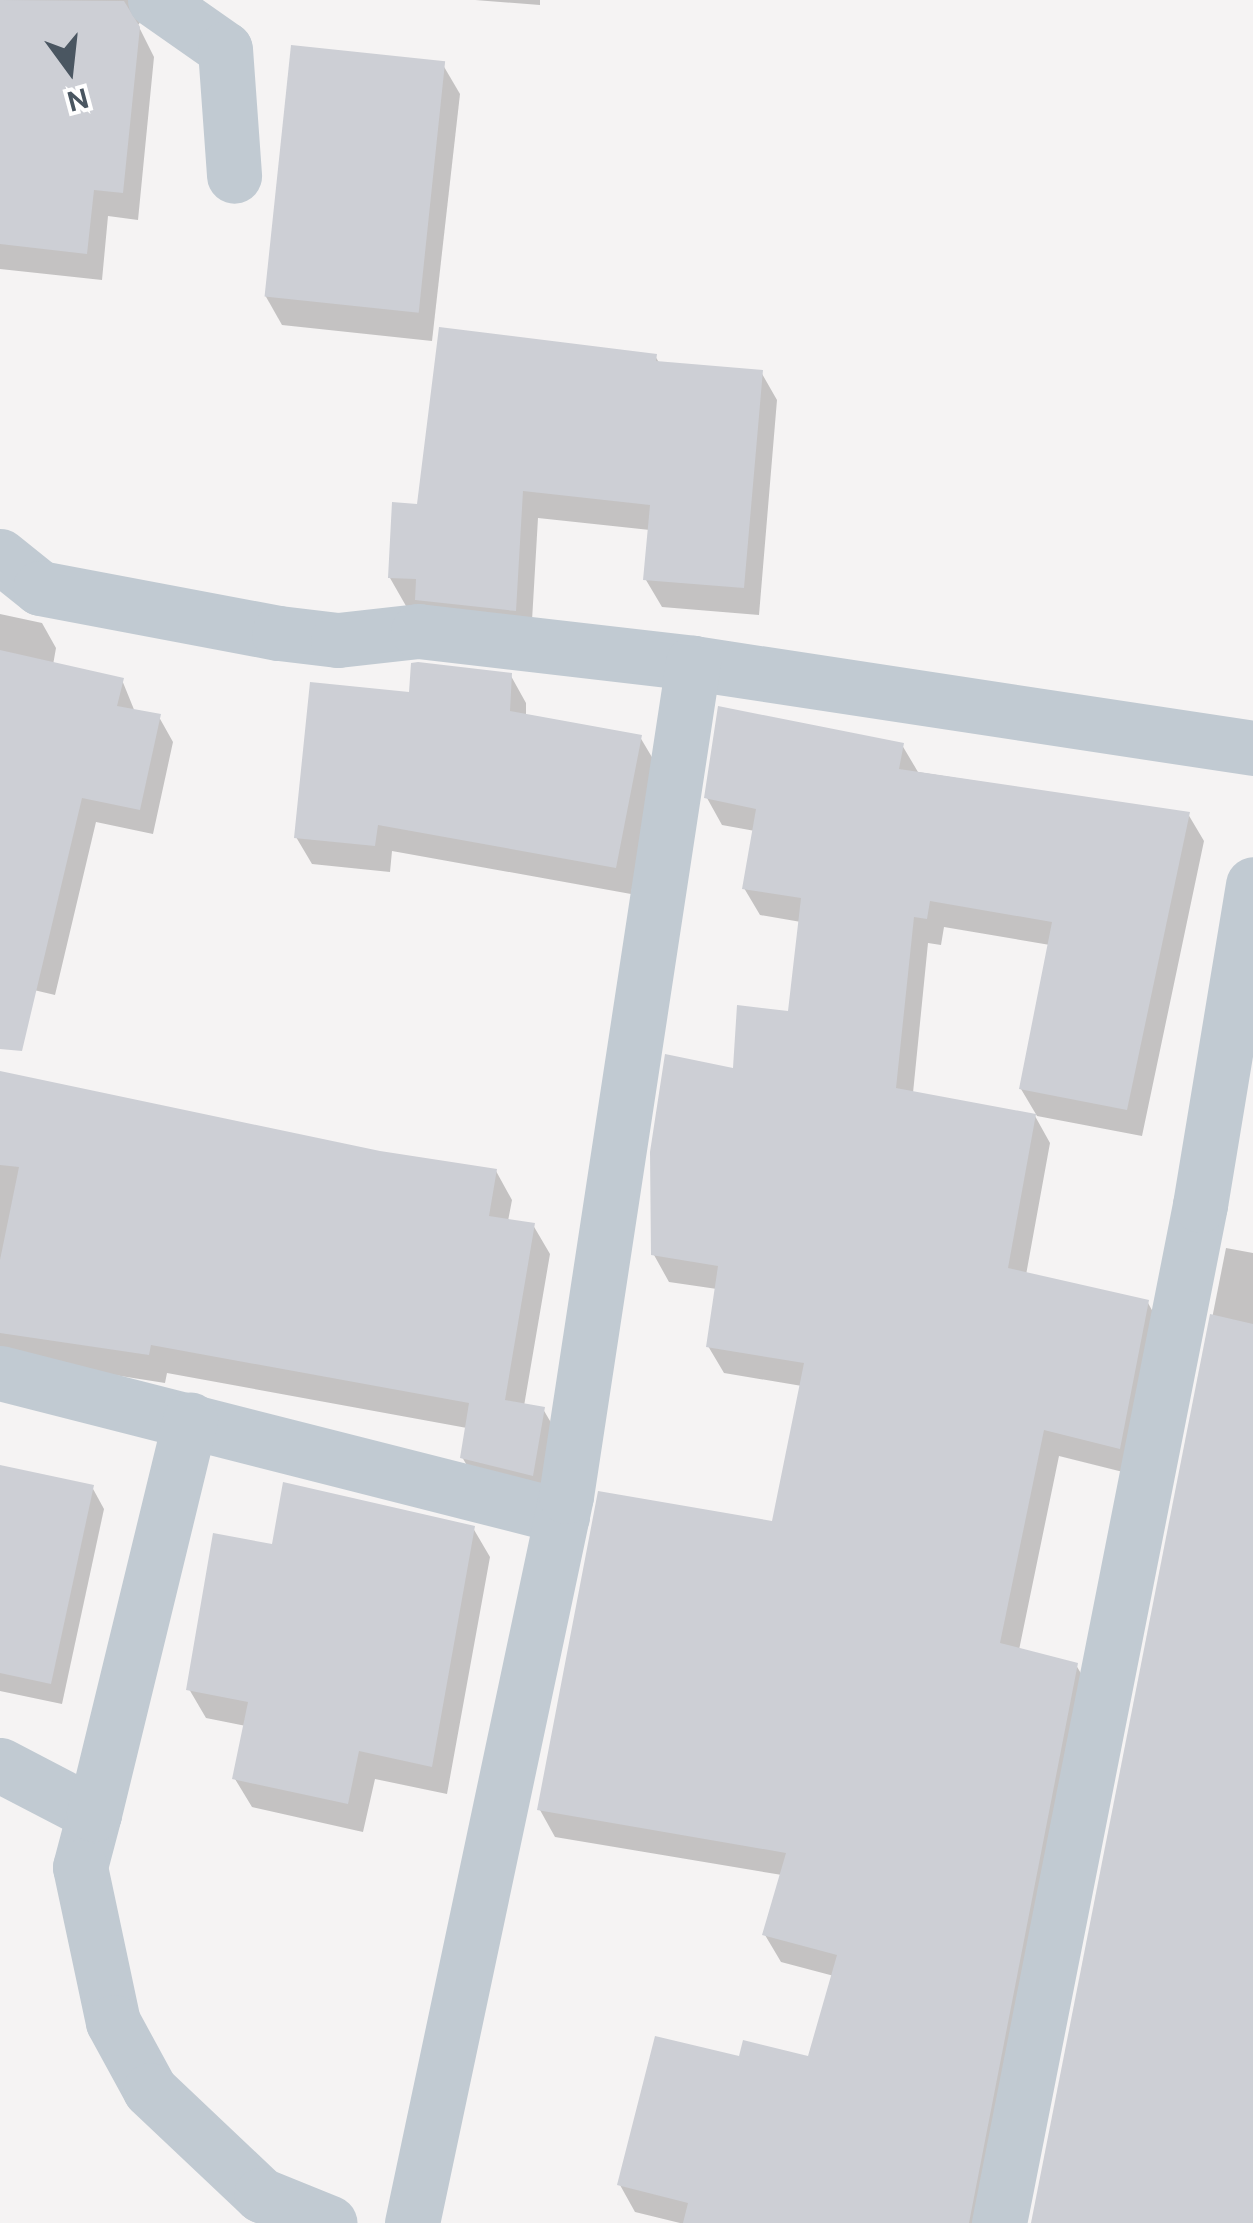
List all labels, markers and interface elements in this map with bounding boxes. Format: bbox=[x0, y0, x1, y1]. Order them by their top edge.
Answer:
north arrow bbox=[20, 20, 120, 120]
text: N bbox=[63, 79, 93, 120]

